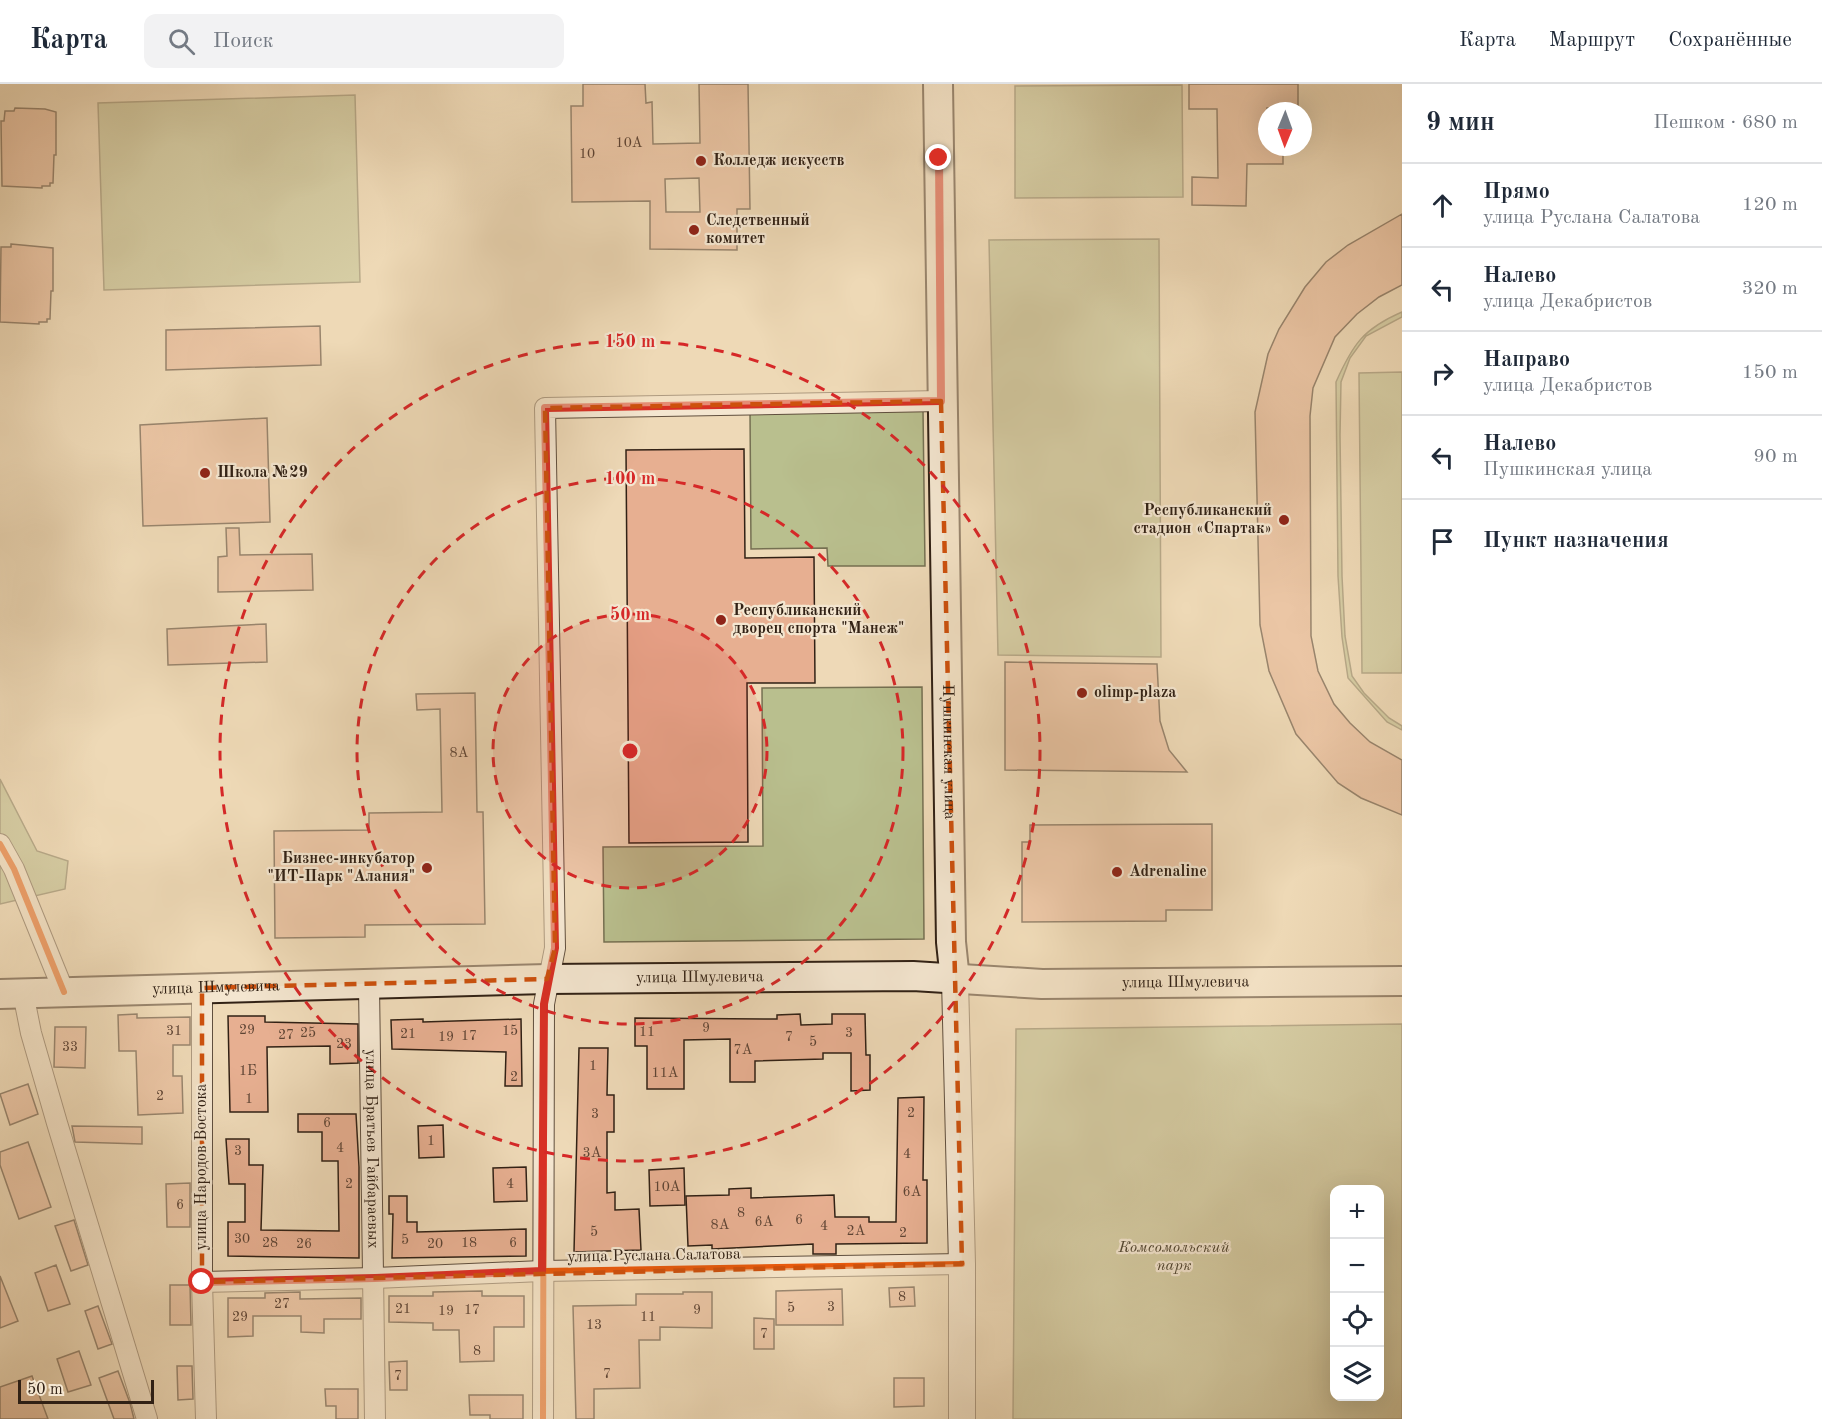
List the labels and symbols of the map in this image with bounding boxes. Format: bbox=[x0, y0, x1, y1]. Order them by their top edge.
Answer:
north arrow bbox=[1258, 102, 1312, 156]
house number: 10А bbox=[616, 136, 643, 150]
route end bbox=[925, 144, 951, 170]
house number: 10 bbox=[579, 147, 595, 161]
place label: Колледж искусств bbox=[713, 153, 844, 169]
marker: Колледж искусств bbox=[694, 154, 708, 168]
place label: Следственный комитет bbox=[706, 213, 810, 247]
marker: Следственный комитет bbox=[687, 223, 701, 237]
text: 150 m bbox=[605, 333, 655, 351]
place label: Школа №29 bbox=[217, 465, 308, 481]
marker: Школа №29 bbox=[198, 466, 212, 480]
text: 100 m bbox=[605, 470, 655, 488]
place label: Республиканский стадион «Спартак» bbox=[1134, 503, 1272, 537]
marker: Республиканский стадион «Спартак» bbox=[1277, 513, 1291, 527]
place label: Республиканский дворец спорта "Манеж" bbox=[733, 603, 904, 637]
text: 50 m bbox=[610, 606, 650, 624]
marker: Республиканский дворец спорта "Манеж" bbox=[714, 613, 728, 627]
street label: Пушкинская улица bbox=[939, 684, 957, 820]
place label: olimp-plaza bbox=[1094, 685, 1176, 701]
marker: olimp-plaza bbox=[1075, 686, 1089, 700]
centre of rings bbox=[620, 741, 640, 761]
house number: 8А bbox=[450, 746, 469, 760]
place label: Бизнес-инкубатор "ИТ-Парк "Алания" bbox=[268, 851, 415, 885]
marker: Бизнес-инкубатор "ИТ-Парк "Алания" bbox=[420, 861, 434, 875]
place label: Adrenaline bbox=[1129, 864, 1207, 880]
marker: Adrenaline bbox=[1110, 865, 1124, 879]
street label: улица Шмулевича bbox=[636, 969, 764, 986]
street label: улица Шмулевича bbox=[1122, 974, 1249, 991]
street label: улица Шмулевича bbox=[152, 978, 280, 998]
house number: 9 bbox=[702, 1021, 710, 1035]
house number: 29 bbox=[239, 1023, 255, 1037]
house number: 31 bbox=[166, 1024, 182, 1038]
house number: 15 bbox=[502, 1024, 518, 1038]
house number: 11 bbox=[639, 1025, 655, 1039]
house number: 25 bbox=[300, 1026, 316, 1040]
house number: 3 bbox=[845, 1026, 853, 1040]
house number: 21 bbox=[400, 1027, 416, 1041]
house number: 27 bbox=[278, 1028, 294, 1042]
house number: 17 bbox=[461, 1029, 477, 1043]
house number: 19 bbox=[438, 1030, 454, 1044]
house number: 7 bbox=[785, 1030, 793, 1044]
house number: 5 bbox=[809, 1035, 817, 1049]
house number: 23 bbox=[336, 1037, 352, 1051]
house number: 33 bbox=[62, 1040, 78, 1054]
house number: 7А bbox=[734, 1043, 753, 1057]
street label: улица Братьев Гайбараевых bbox=[362, 1049, 381, 1249]
house number: 1 bbox=[589, 1059, 597, 1073]
house number: 1Б bbox=[239, 1064, 257, 1078]
house number: 11А bbox=[652, 1066, 679, 1080]
house number: 2 bbox=[510, 1070, 518, 1084]
street label: улица Народов Востока bbox=[194, 1083, 210, 1251]
house number: 2 bbox=[156, 1089, 164, 1103]
house number: 1 bbox=[245, 1092, 253, 1106]
house number: 2 bbox=[907, 1106, 915, 1120]
house number: 3 bbox=[591, 1107, 599, 1121]
house number: 6 bbox=[323, 1116, 331, 1130]
house number: 1 bbox=[427, 1134, 435, 1148]
house number: 4 bbox=[336, 1141, 344, 1155]
house number: 3 bbox=[234, 1144, 242, 1158]
house number: 3А bbox=[583, 1146, 602, 1160]
house number: 4 bbox=[903, 1147, 911, 1161]
house number: 2 bbox=[345, 1177, 353, 1191]
house number: 4 bbox=[506, 1177, 514, 1191]
house number: 10А bbox=[654, 1180, 681, 1194]
house number: 6А bbox=[903, 1185, 922, 1199]
house number: 6 bbox=[176, 1198, 184, 1212]
house number: 8 bbox=[737, 1206, 745, 1220]
house number: 6 bbox=[795, 1213, 803, 1227]
house number: 6А bbox=[755, 1215, 774, 1229]
house number: 8А bbox=[711, 1218, 730, 1232]
house number: 4 bbox=[820, 1219, 828, 1233]
house number: 2А bbox=[847, 1224, 866, 1238]
house number: 5 bbox=[590, 1225, 598, 1239]
house number: 2 bbox=[899, 1226, 907, 1240]
house number: 30 bbox=[234, 1232, 250, 1246]
house number: 5 bbox=[401, 1233, 409, 1247]
house number: 28 bbox=[262, 1236, 278, 1250]
house number: 18 bbox=[461, 1236, 477, 1250]
house number: 6 bbox=[509, 1236, 517, 1250]
house number: 26 bbox=[296, 1237, 312, 1251]
house number: 20 bbox=[427, 1237, 443, 1251]
park label: Комсомольский парк bbox=[1117, 1240, 1230, 1274]
street label: улица Руслана Салатова bbox=[567, 1246, 741, 1266]
route start bbox=[188, 1268, 214, 1294]
house number: 8 bbox=[898, 1290, 906, 1304]
house number: 27 bbox=[274, 1297, 290, 1311]
house number: 3 bbox=[827, 1300, 835, 1314]
house number: 5 bbox=[787, 1301, 795, 1315]
house number: 21 bbox=[395, 1302, 411, 1316]
house number: 17 bbox=[464, 1303, 480, 1317]
house number: 9 bbox=[693, 1303, 701, 1317]
house number: 19 bbox=[438, 1304, 454, 1318]
house number: 29 bbox=[232, 1310, 248, 1324]
house number: 11 bbox=[640, 1310, 656, 1324]
house number: 13 bbox=[586, 1318, 602, 1332]
house number: 7 bbox=[760, 1327, 768, 1341]
house number: 8 bbox=[473, 1344, 481, 1358]
house number: 7 bbox=[603, 1367, 611, 1381]
house number: 7 bbox=[394, 1369, 402, 1383]
scale bar bbox=[18, 1377, 154, 1404]

